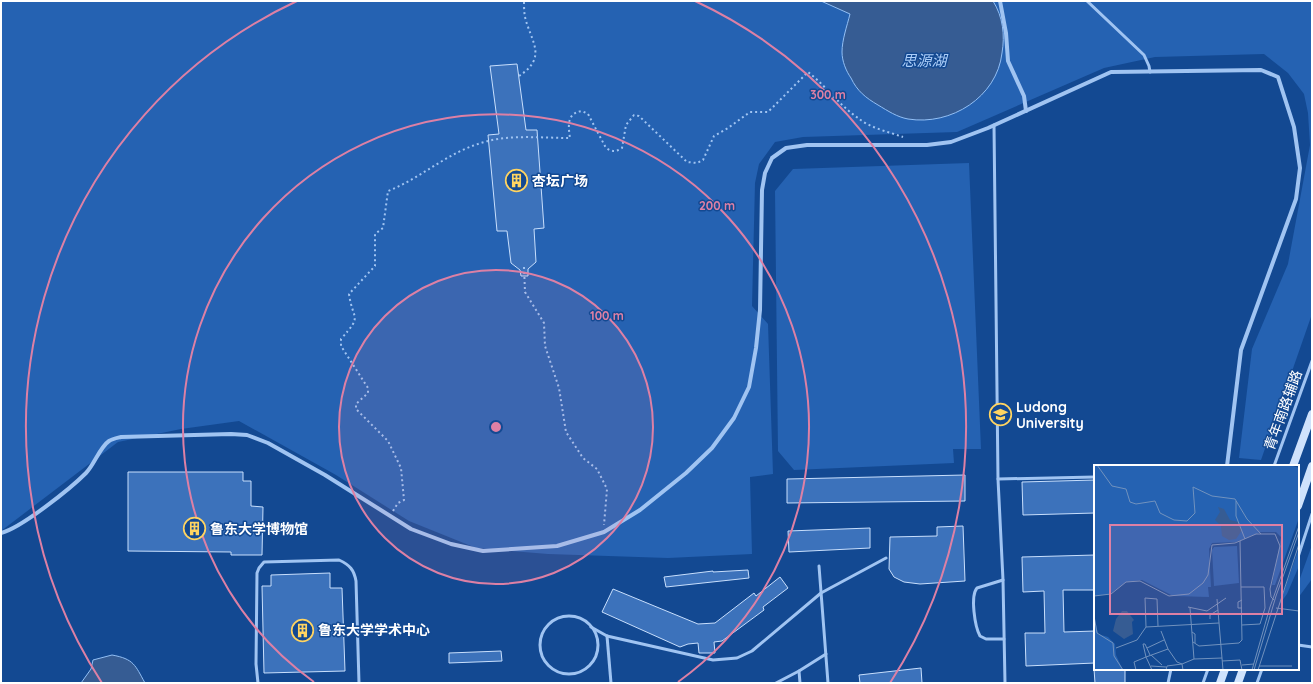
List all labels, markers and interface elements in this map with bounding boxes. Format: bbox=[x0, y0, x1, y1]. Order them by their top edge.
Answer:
water label: 思源湖 bbox=[901, 51, 948, 70]
text: 300 m bbox=[810, 87, 846, 102]
building icon: 杏坛广场 bbox=[503, 168, 529, 194]
place label: 杏坛广场 bbox=[532, 172, 588, 190]
text: 200 m bbox=[699, 198, 735, 213]
text: 100 m bbox=[590, 308, 624, 323]
street label: 青年南路辅路 bbox=[1260, 367, 1306, 453]
place label: Ludong University bbox=[1016, 398, 1084, 432]
school or university icon: Ludong University bbox=[987, 402, 1013, 428]
centre of rings bbox=[489, 420, 503, 434]
inset map bbox=[1094, 465, 1299, 670]
building icon: 鲁东大学博物馆 bbox=[182, 516, 208, 542]
place label: 鲁东大学博物馆 bbox=[210, 520, 308, 538]
building icon: 鲁东大学学术中心 bbox=[290, 617, 316, 643]
place label: 鲁东大学学术中心 bbox=[318, 621, 430, 639]

